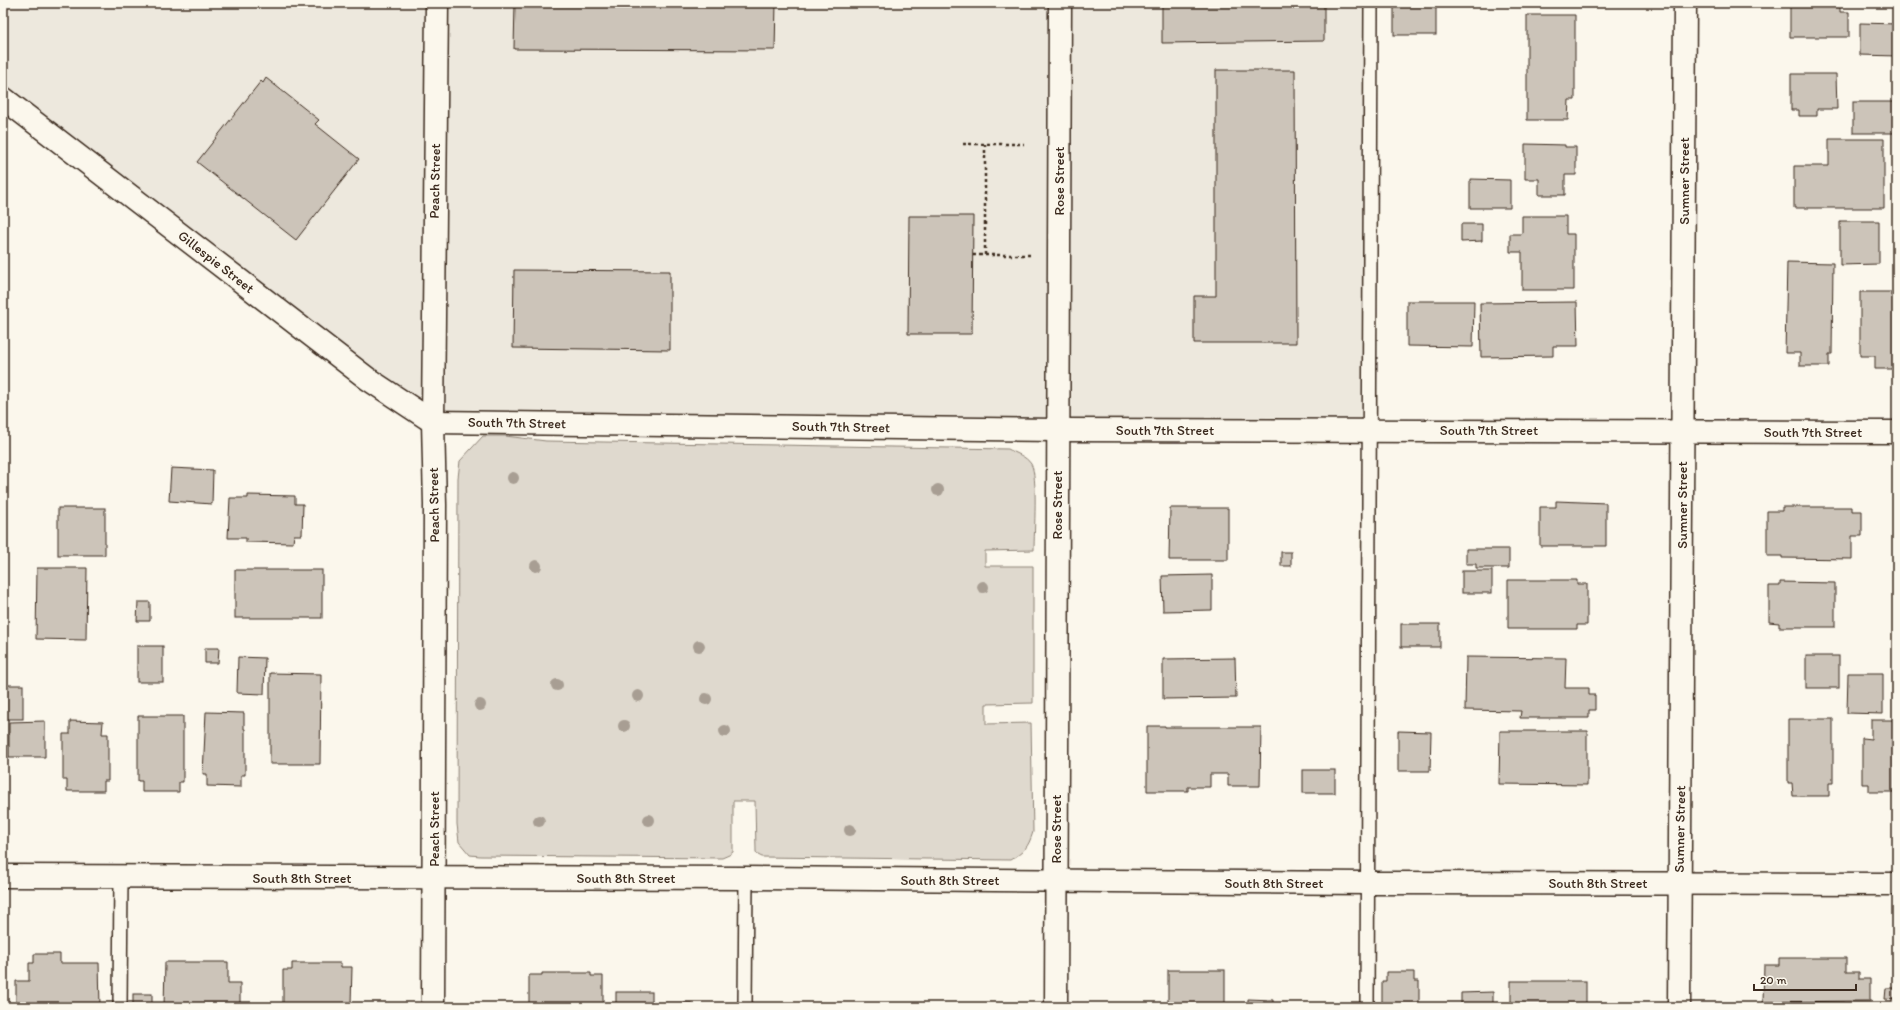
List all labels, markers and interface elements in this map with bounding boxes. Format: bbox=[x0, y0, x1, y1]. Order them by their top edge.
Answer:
street label: Sumner Street bbox=[1676, 137, 1693, 225]
street label: Peach Street bbox=[426, 143, 444, 219]
street label: Rose Street bbox=[1051, 147, 1068, 215]
street label: Gillespie Street bbox=[174, 227, 258, 297]
street label: South 7th Street bbox=[468, 414, 566, 432]
street label: South 7th Street bbox=[792, 418, 890, 436]
street label: South 7th Street bbox=[1116, 422, 1214, 439]
street label: South 7th Street bbox=[1440, 422, 1538, 439]
street label: South 7th Street bbox=[1764, 424, 1862, 441]
street label: Sumner Street bbox=[1674, 461, 1691, 549]
street label: Peach Street bbox=[425, 467, 443, 543]
street label: Rose Street bbox=[1049, 471, 1066, 539]
street label: Sumner Street bbox=[1671, 785, 1689, 873]
street label: Peach Street bbox=[426, 791, 443, 867]
street label: Rose Street bbox=[1048, 795, 1065, 863]
street label: South 8th Street bbox=[252, 870, 352, 887]
street label: South 8th Street bbox=[576, 870, 676, 887]
street label: South 8th Street bbox=[900, 872, 1000, 889]
street label: South 8th Street bbox=[1224, 875, 1324, 892]
street label: South 8th Street bbox=[1548, 875, 1648, 892]
scale bar bbox=[1754, 966, 1856, 992]
text: 20 m bbox=[1760, 973, 1787, 987]

